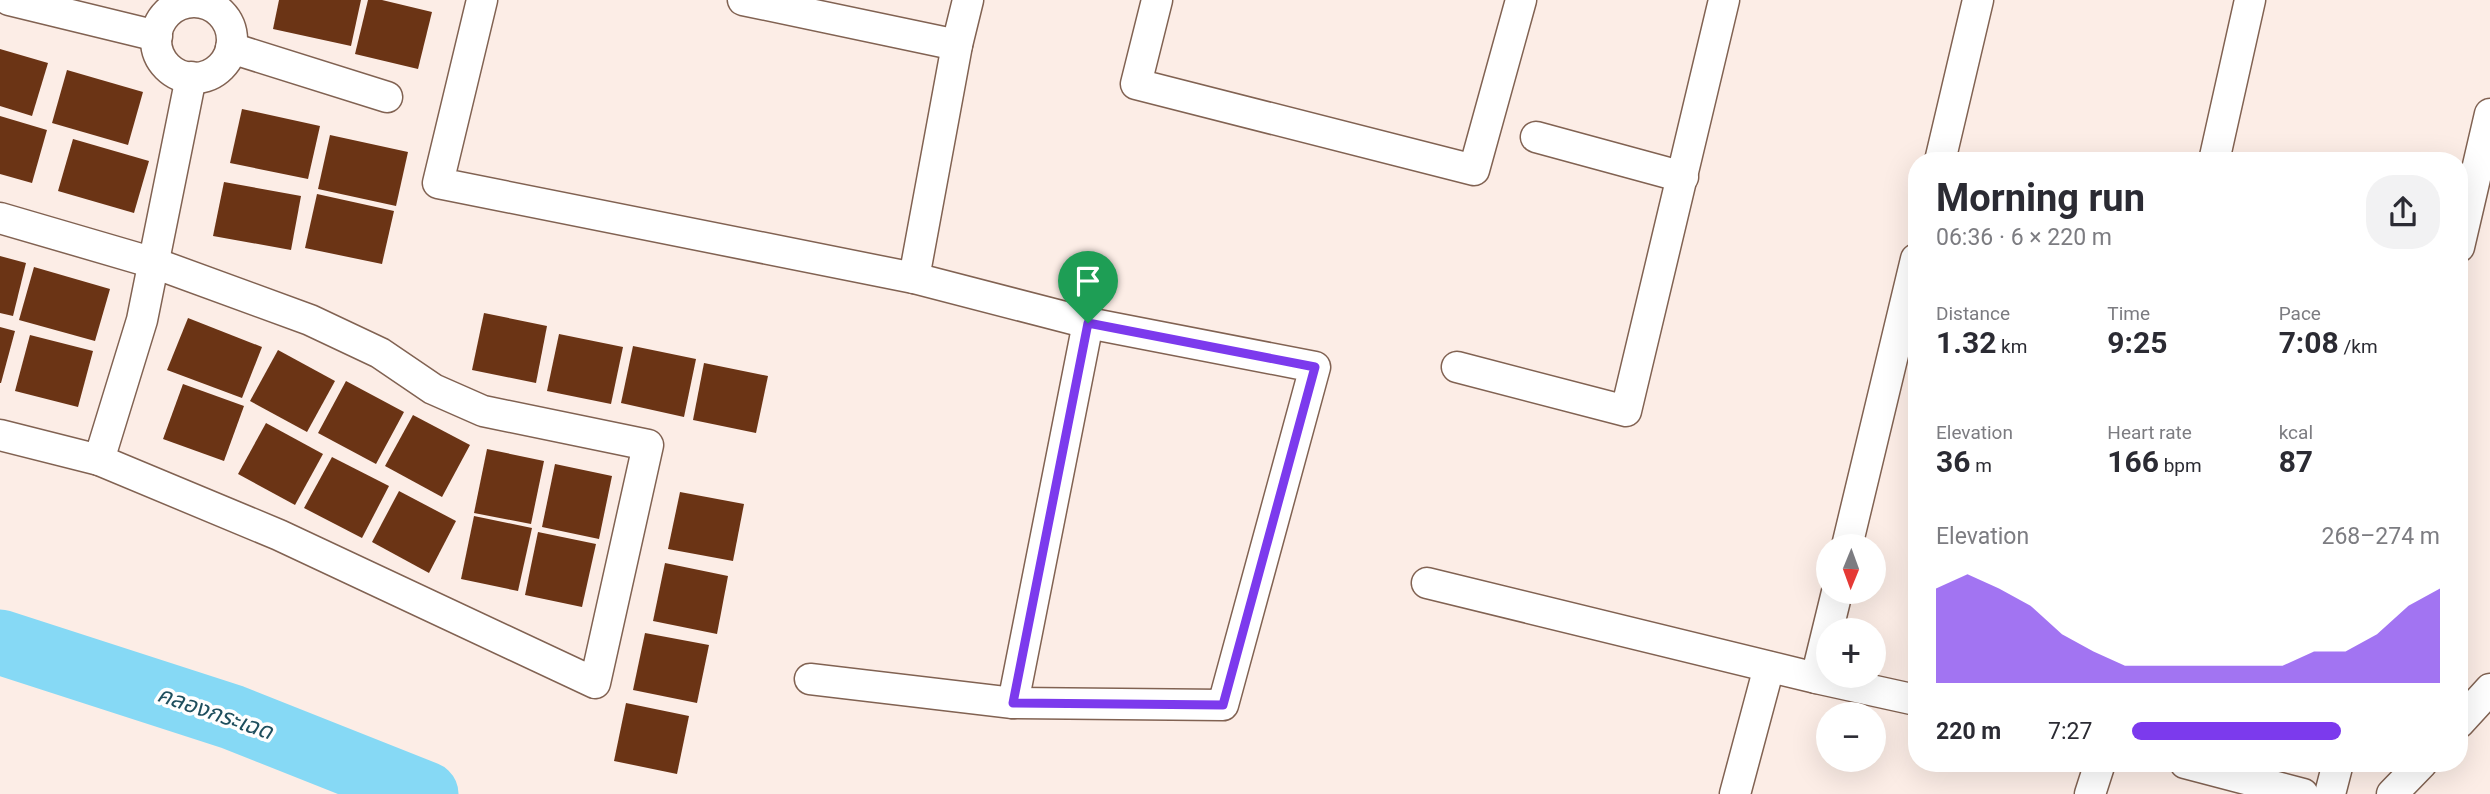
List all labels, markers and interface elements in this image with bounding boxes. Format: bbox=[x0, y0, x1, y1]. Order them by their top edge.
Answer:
button: share bbox=[2366, 175, 2440, 249]
text: Morning run bbox=[1936, 176, 2145, 220]
text: 06:36 · 6 × 220 m bbox=[1936, 224, 2112, 251]
pin bbox=[1058, 251, 1118, 323]
icon: arrive bbox=[1069, 262, 1107, 300]
text: Distance bbox=[1936, 302, 2010, 325]
text: Time bbox=[2107, 302, 2150, 325]
text: Pace bbox=[2279, 302, 2321, 325]
text: 1.32 bbox=[1936, 325, 1996, 360]
text: 9:25 bbox=[2107, 325, 2167, 360]
text: 7:08 bbox=[2279, 325, 2339, 360]
text: km bbox=[1996, 335, 2027, 358]
text: /km bbox=[2339, 335, 2378, 358]
text: Elevation bbox=[1936, 421, 2013, 444]
text: Heart rate bbox=[2107, 421, 2192, 444]
text: kcal bbox=[2279, 421, 2313, 444]
text: 36 bbox=[1936, 444, 1970, 479]
text: 166 bbox=[2107, 444, 2159, 479]
text: 87 bbox=[2279, 444, 2313, 479]
text: m bbox=[1970, 454, 1992, 477]
text: bpm bbox=[2159, 454, 2202, 477]
text: Elevation bbox=[1936, 523, 2029, 550]
text: 268–274 m bbox=[2321, 523, 2440, 550]
north arrow bbox=[1816, 534, 1886, 604]
map controls bbox=[1816, 534, 1886, 772]
button: + bbox=[1816, 618, 1886, 688]
water label: คลองกระเฉด bbox=[154, 681, 277, 746]
button: − bbox=[1816, 702, 1886, 772]
text: 220 m bbox=[1936, 718, 2001, 745]
text: 7:27 bbox=[2048, 718, 2092, 745]

